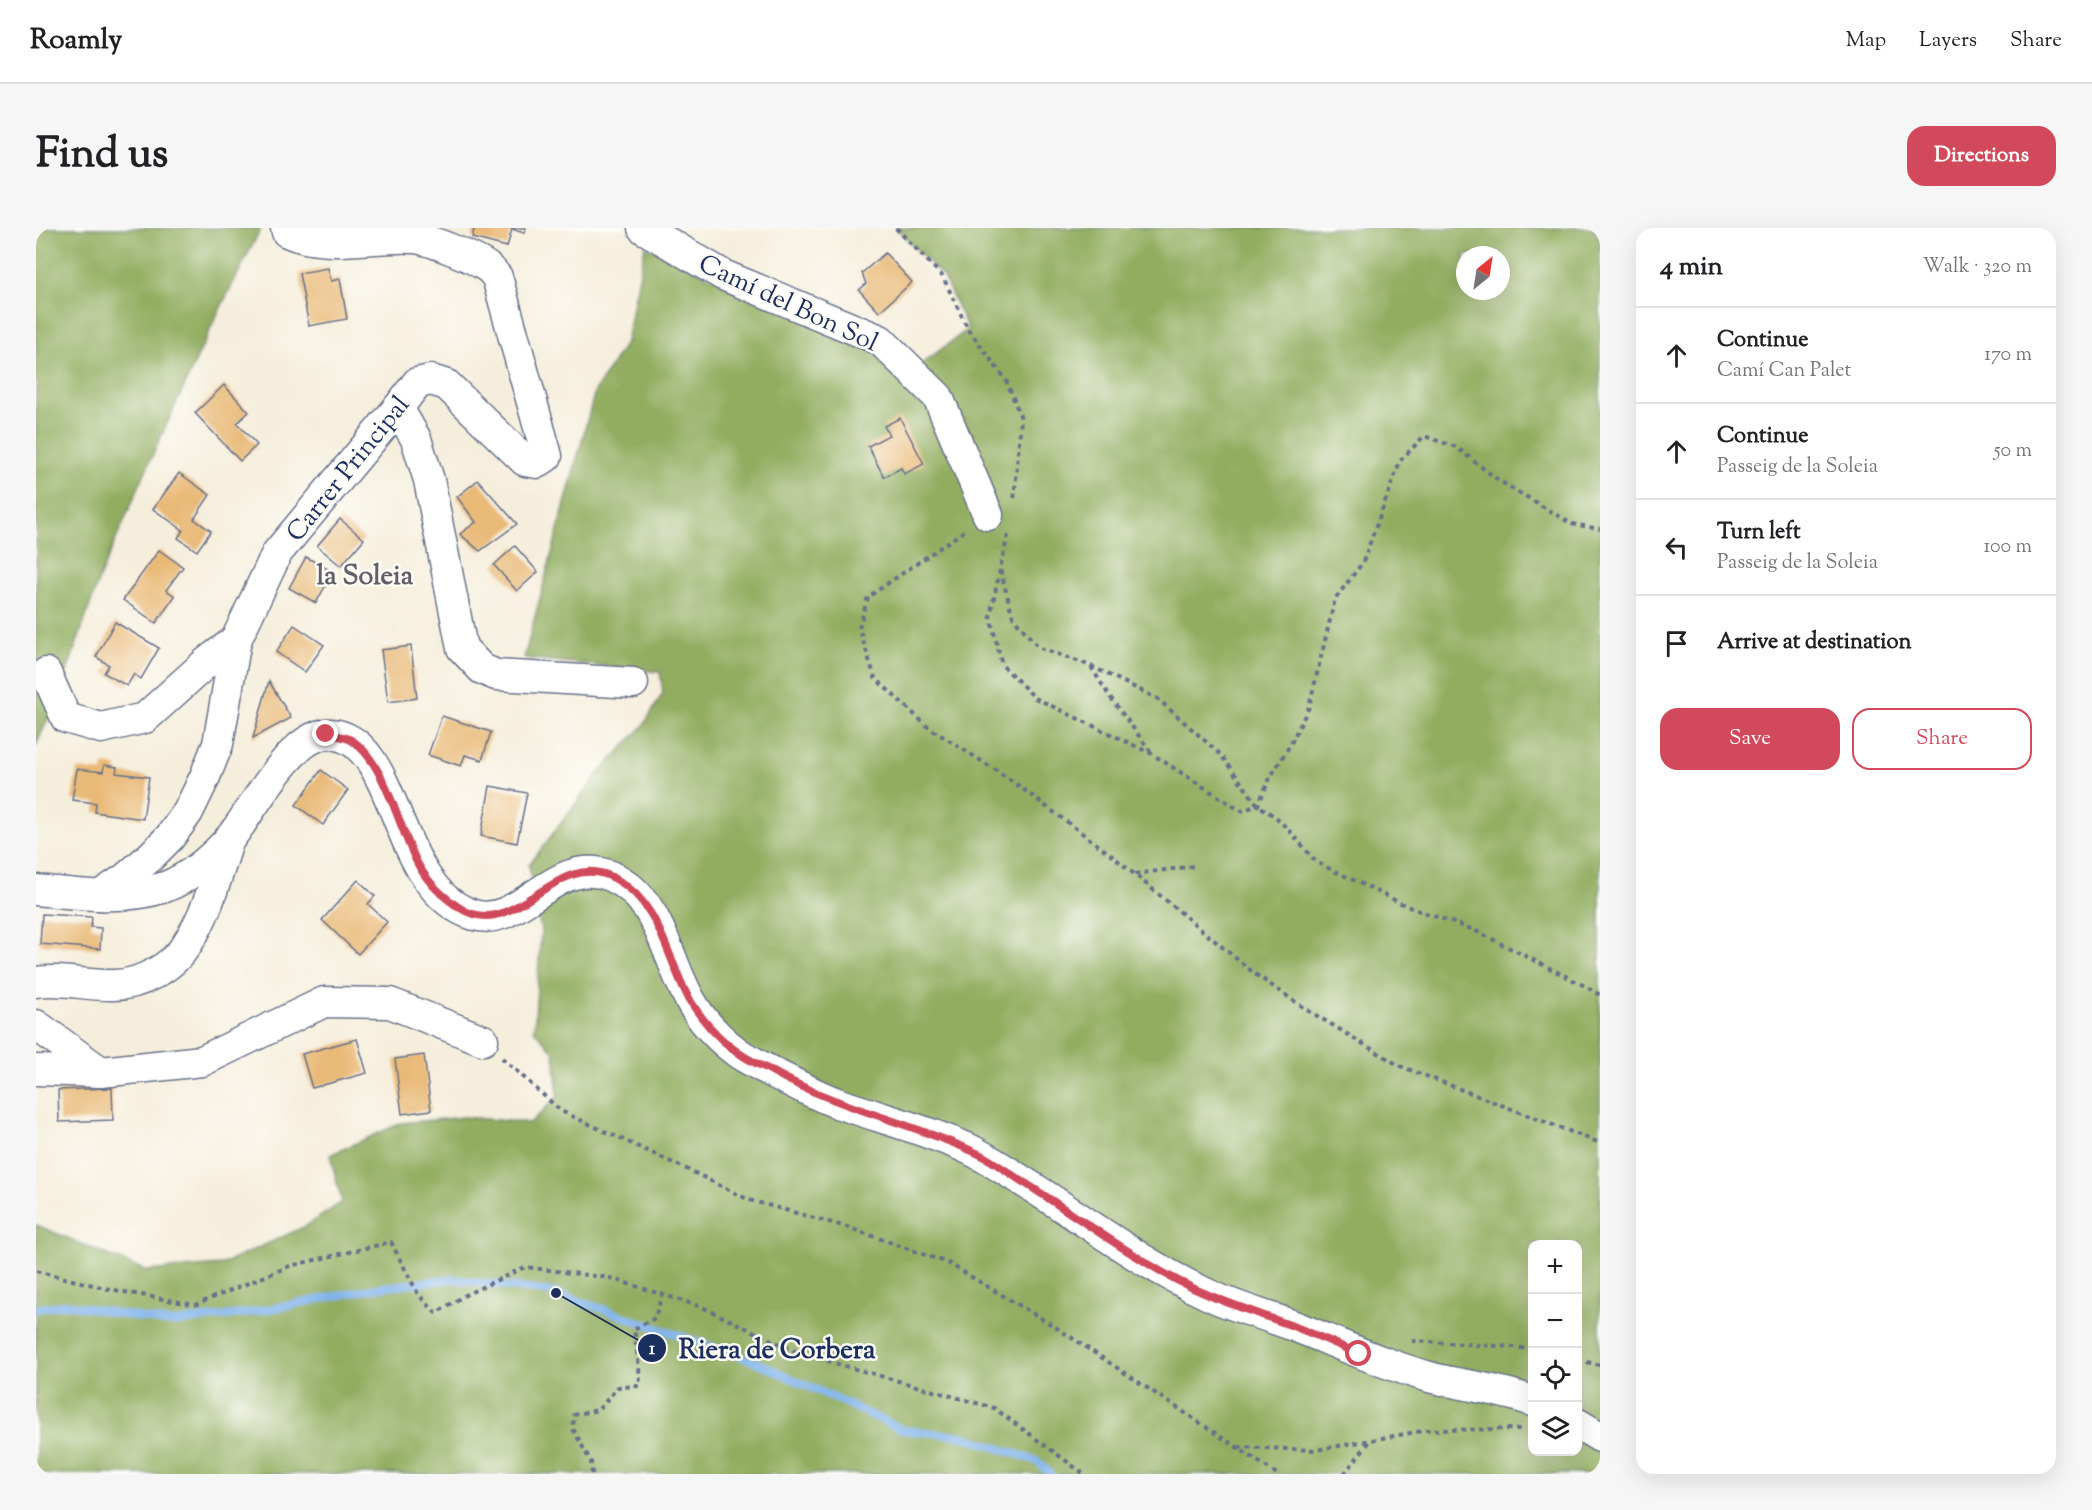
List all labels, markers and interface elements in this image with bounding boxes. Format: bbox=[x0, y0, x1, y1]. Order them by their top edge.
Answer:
text: Roamly bbox=[30, 21, 122, 61]
text: Map bbox=[1846, 26, 1886, 56]
text: Layers bbox=[1919, 26, 1977, 56]
text: Share bbox=[2010, 26, 2062, 56]
text: Find us bbox=[36, 126, 168, 186]
button: Directions bbox=[1907, 126, 2056, 186]
street label: Camí del Bon Sol bbox=[692, 246, 884, 362]
north arrow bbox=[1456, 246, 1510, 300]
text: 4 min bbox=[1660, 249, 1723, 286]
text: Walk · 320 m bbox=[1923, 253, 2032, 282]
text: Continue bbox=[1717, 325, 1808, 357]
icon: ahead bbox=[1660, 339, 1693, 372]
text: 170 m bbox=[1984, 341, 2032, 370]
text: Camí Can Palet bbox=[1717, 357, 1851, 386]
street label: Carrer Principal bbox=[278, 389, 419, 551]
text: Continue bbox=[1717, 421, 1808, 453]
icon: ahead bbox=[1660, 435, 1693, 468]
text: 50 m bbox=[1994, 437, 2032, 466]
text: Passeig de la Soleia bbox=[1717, 453, 1878, 482]
text: Turn left bbox=[1717, 517, 1800, 549]
icon: left bbox=[1660, 531, 1693, 564]
text: 100 m bbox=[1983, 533, 2032, 562]
text: Passeig de la Soleia bbox=[1717, 549, 1878, 578]
district label: la Soleia bbox=[317, 558, 414, 597]
icon: arrive bbox=[1660, 627, 1693, 660]
text: Arrive at destination bbox=[1717, 627, 1912, 659]
button: Save bbox=[1660, 708, 1840, 770]
button: Share bbox=[1852, 708, 2032, 770]
route end bbox=[312, 720, 338, 746]
map controls bbox=[1528, 1240, 1582, 1456]
button: + bbox=[1528, 1240, 1582, 1294]
button: − bbox=[1528, 1294, 1582, 1348]
callout: Riera de Corbera bbox=[637, 1326, 888, 1371]
text: Riera de Corbera bbox=[679, 1332, 876, 1371]
text: 1 bbox=[649, 1337, 656, 1363]
route start bbox=[1345, 1340, 1371, 1366]
button: locate bbox=[1528, 1348, 1582, 1402]
button: layers bbox=[1528, 1402, 1582, 1456]

